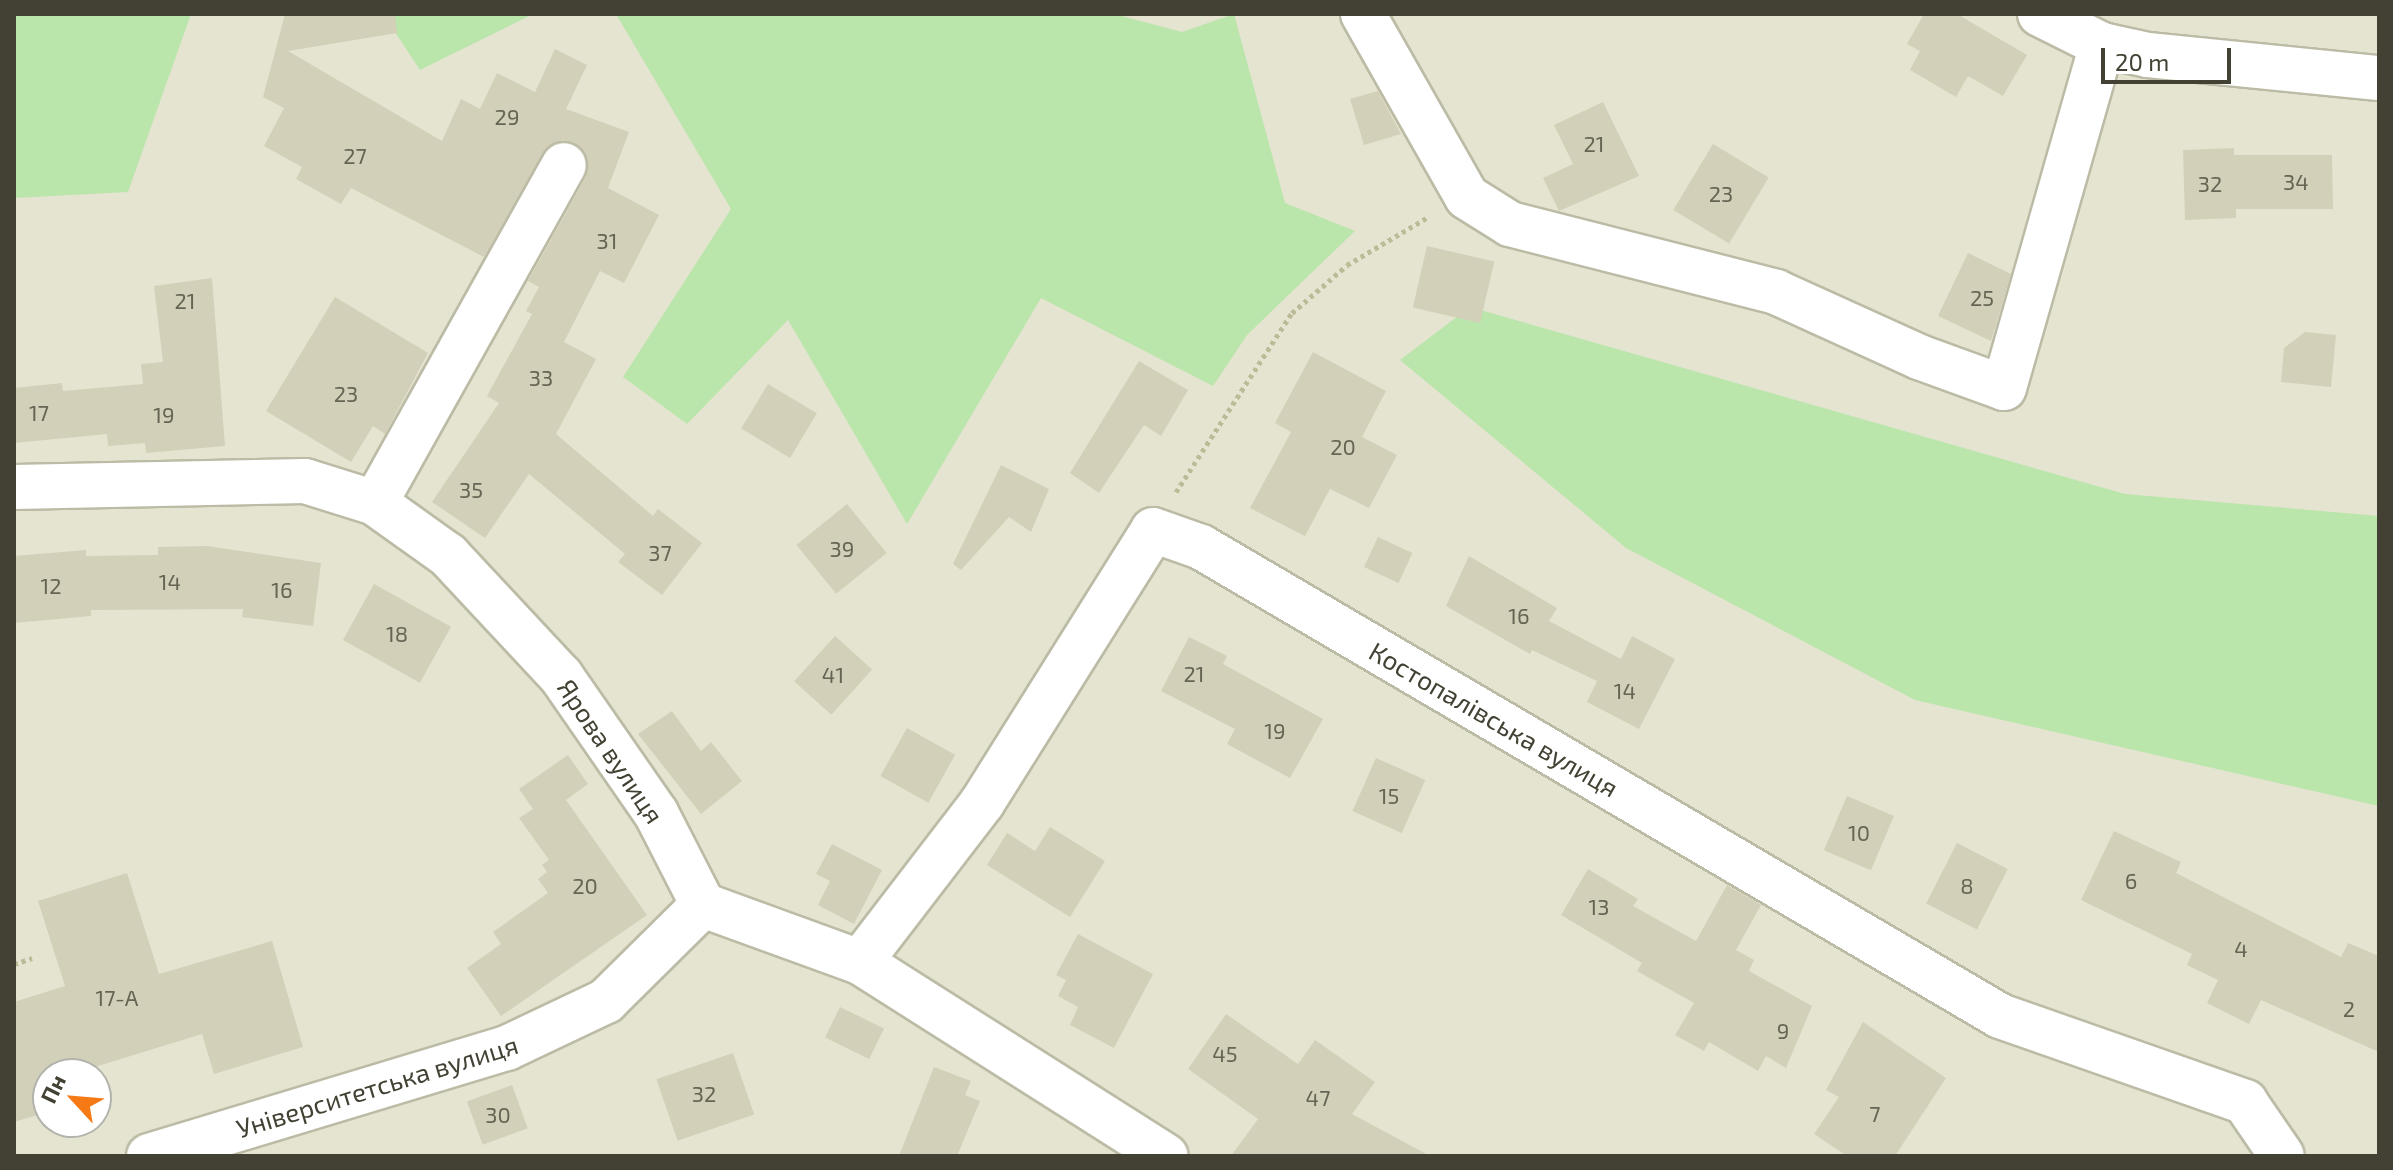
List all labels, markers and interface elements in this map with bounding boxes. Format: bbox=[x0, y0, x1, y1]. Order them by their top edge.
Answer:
scale bar bbox=[2105, 32, 2235, 82]
text: 20 m bbox=[2115, 47, 2169, 76]
house number: 29 bbox=[495, 104, 519, 130]
house number: 21 bbox=[1583, 131, 1605, 157]
house number: 27 bbox=[343, 143, 367, 169]
house number: 34 bbox=[2283, 169, 2309, 195]
house number: 32 bbox=[2198, 171, 2222, 197]
house number: 23 bbox=[1709, 181, 1733, 207]
house number: 31 bbox=[597, 228, 617, 254]
house number: 25 bbox=[1970, 285, 1994, 311]
house number: 21 bbox=[174, 288, 196, 314]
house number: 33 bbox=[529, 365, 553, 391]
house number: 23 bbox=[334, 381, 358, 407]
house number: 17 bbox=[29, 400, 49, 426]
house number: 19 bbox=[153, 402, 175, 428]
house number: 20 bbox=[1330, 434, 1356, 460]
house number: 35 bbox=[459, 477, 483, 503]
house number: 39 bbox=[830, 536, 854, 562]
house number: 37 bbox=[648, 540, 672, 566]
house number: 14 bbox=[159, 569, 181, 595]
house number: 12 bbox=[40, 573, 62, 599]
house number: 16 bbox=[271, 577, 293, 603]
house number: 16 bbox=[1508, 603, 1530, 629]
house number: 18 bbox=[386, 621, 408, 647]
street label: Костопалівська вулиця bbox=[1364, 635, 1624, 803]
house number: 21 bbox=[1183, 661, 1205, 687]
house number: 41 bbox=[822, 662, 844, 688]
street label: Ярова вулиця bbox=[551, 673, 671, 829]
house number: 14 bbox=[1614, 678, 1636, 704]
house number: 19 bbox=[1264, 718, 1286, 744]
house number: 15 bbox=[1379, 783, 1399, 809]
house number: 10 bbox=[1848, 820, 1870, 846]
house number: 6 bbox=[2125, 868, 2137, 894]
house number: 20 bbox=[572, 873, 598, 899]
house number: 8 bbox=[1960, 873, 1974, 899]
house number: 13 bbox=[1589, 894, 1609, 920]
house number: 4 bbox=[2234, 936, 2248, 962]
house number: 17-А bbox=[95, 985, 139, 1011]
house number: 2 bbox=[2343, 996, 2355, 1022]
house number: 9 bbox=[1777, 1018, 1789, 1044]
street label: Університетська вулиця bbox=[232, 1028, 522, 1144]
house number: 45 bbox=[1212, 1041, 1238, 1067]
north arrow bbox=[32, 1058, 112, 1138]
text: Пн bbox=[34, 1070, 70, 1107]
house number: 32 bbox=[692, 1081, 716, 1107]
house number: 47 bbox=[1306, 1085, 1330, 1111]
house number: 7 bbox=[1869, 1101, 1881, 1127]
house number: 30 bbox=[485, 1102, 511, 1128]

